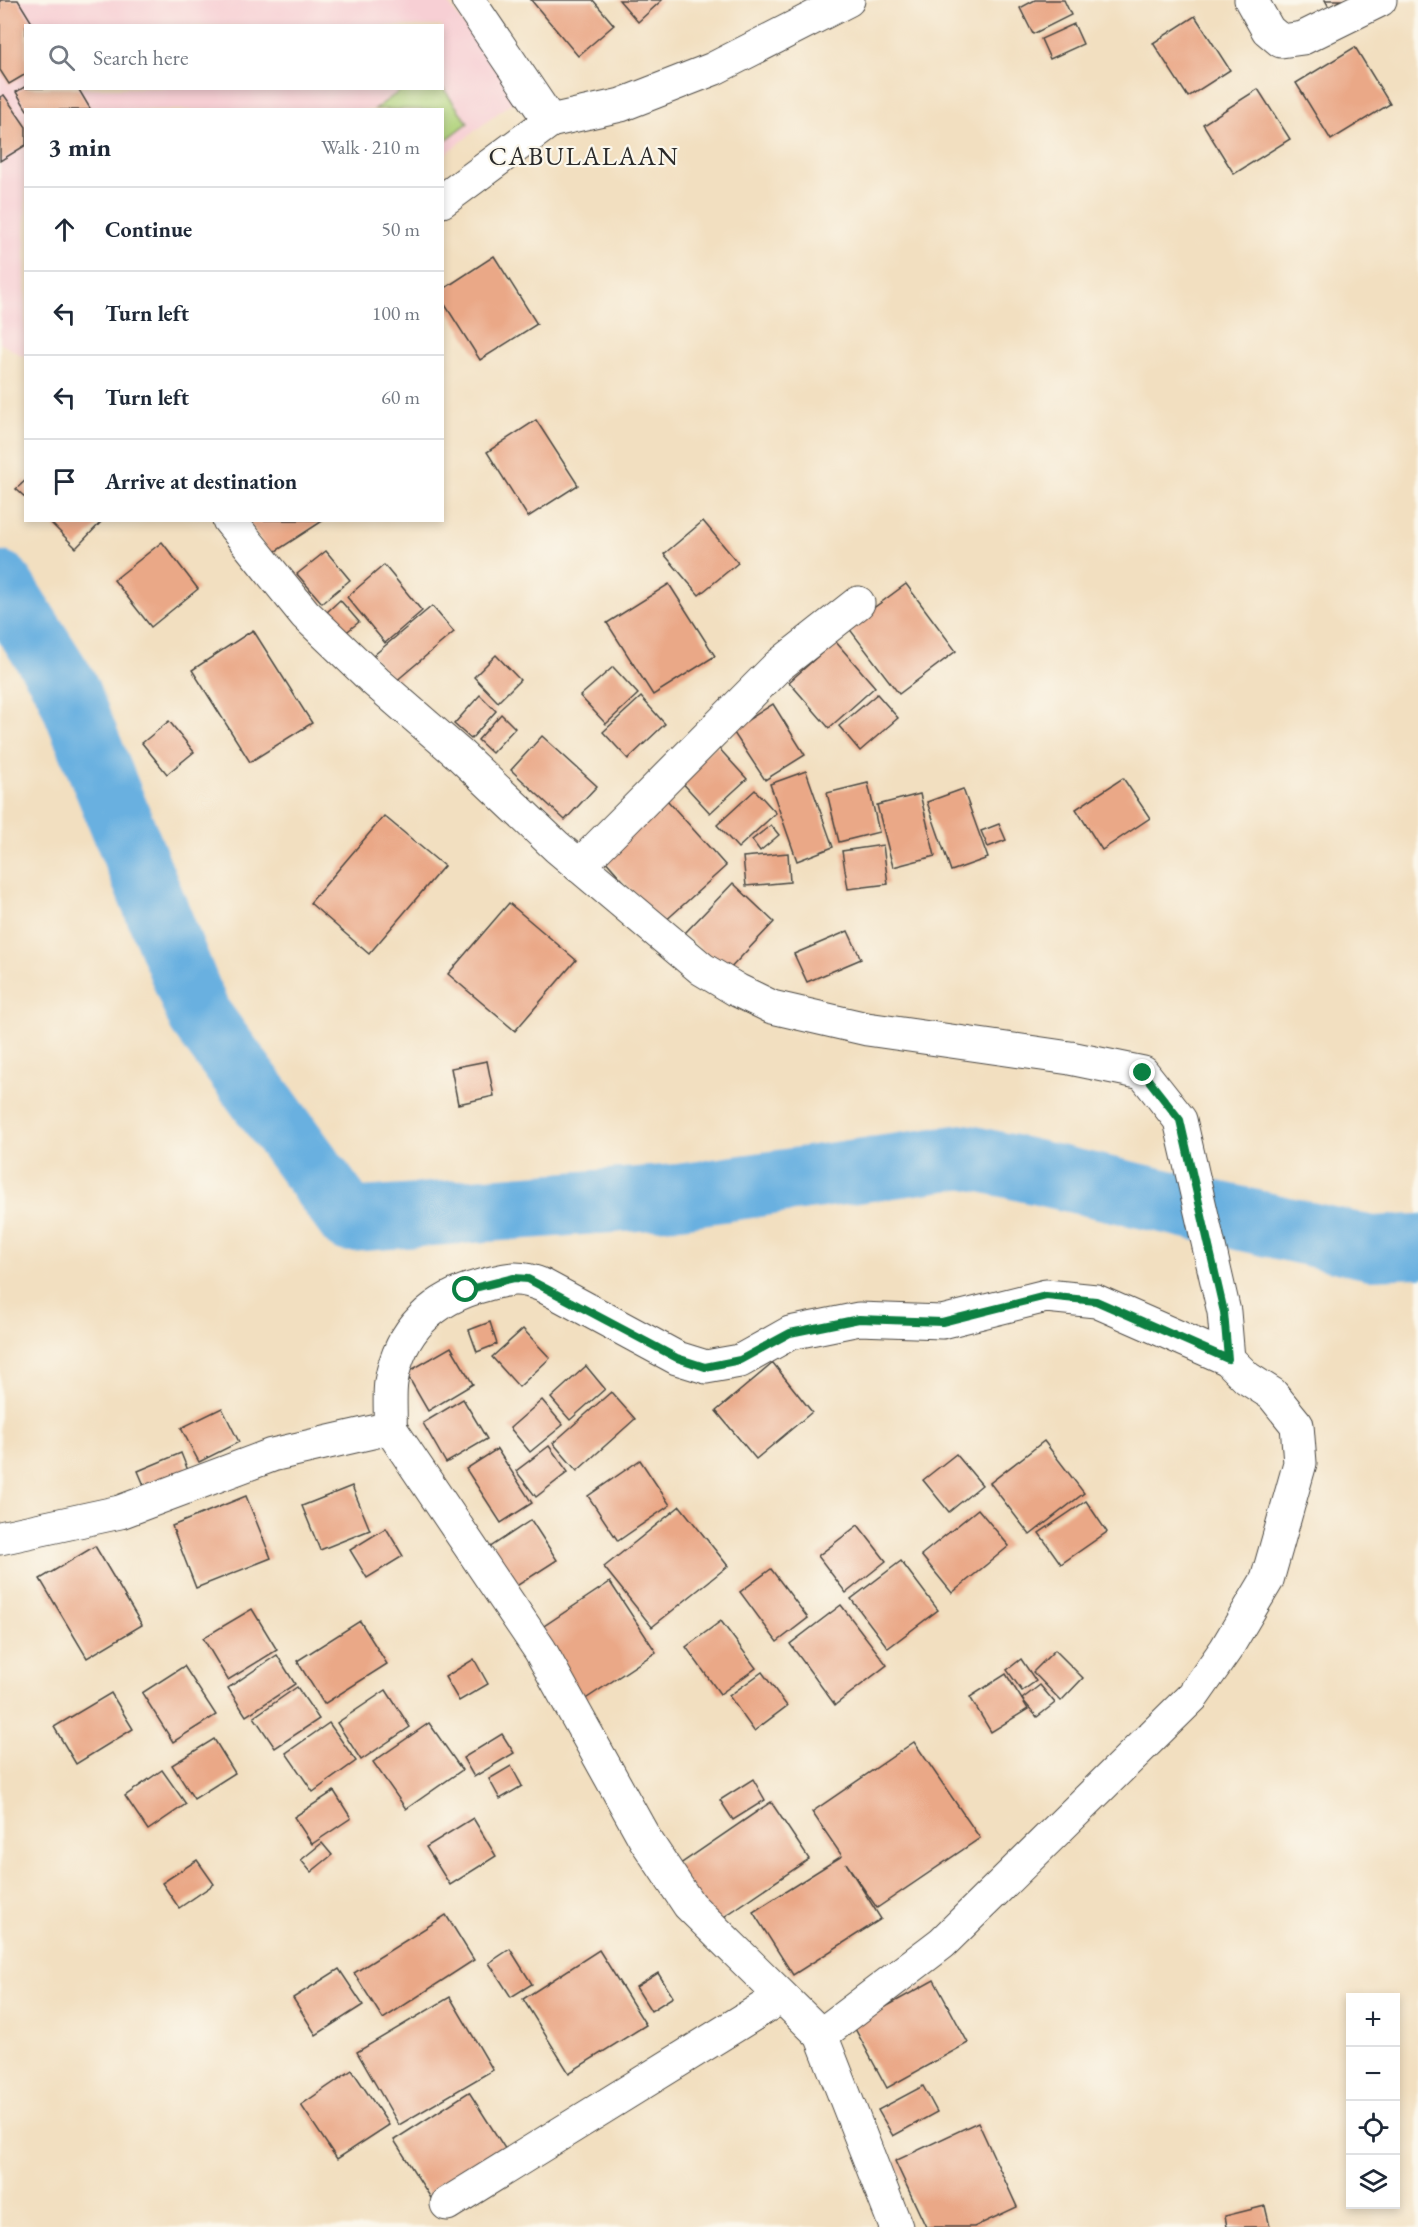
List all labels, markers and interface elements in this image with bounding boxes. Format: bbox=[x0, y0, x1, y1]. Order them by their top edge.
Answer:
search box bbox=[24, 24, 444, 90]
icon: search bbox=[45, 41, 78, 74]
text: Search here bbox=[93, 43, 188, 72]
text: 3 min bbox=[48, 130, 111, 164]
text: Walk · 210 m bbox=[321, 134, 420, 160]
district label: CABULALAAN bbox=[489, 139, 679, 173]
icon: ahead bbox=[48, 213, 81, 246]
text: Continue bbox=[105, 215, 192, 244]
text: 50 m bbox=[381, 216, 420, 242]
icon: left bbox=[48, 297, 81, 330]
text: Turn left bbox=[105, 299, 189, 328]
text: 100 m bbox=[372, 300, 420, 326]
icon: left bbox=[48, 381, 81, 414]
text: Turn left bbox=[105, 383, 189, 412]
text: 60 m bbox=[381, 384, 420, 410]
icon: arrive bbox=[48, 465, 81, 498]
text: Arrive at destination bbox=[105, 467, 297, 496]
route end bbox=[1129, 1059, 1155, 1085]
route start bbox=[452, 1276, 478, 1302]
map controls bbox=[1346, 1993, 1400, 2209]
button: + bbox=[1346, 1993, 1400, 2047]
button: − bbox=[1346, 2047, 1400, 2101]
button: locate bbox=[1346, 2101, 1400, 2155]
button: layers bbox=[1346, 2155, 1400, 2209]

